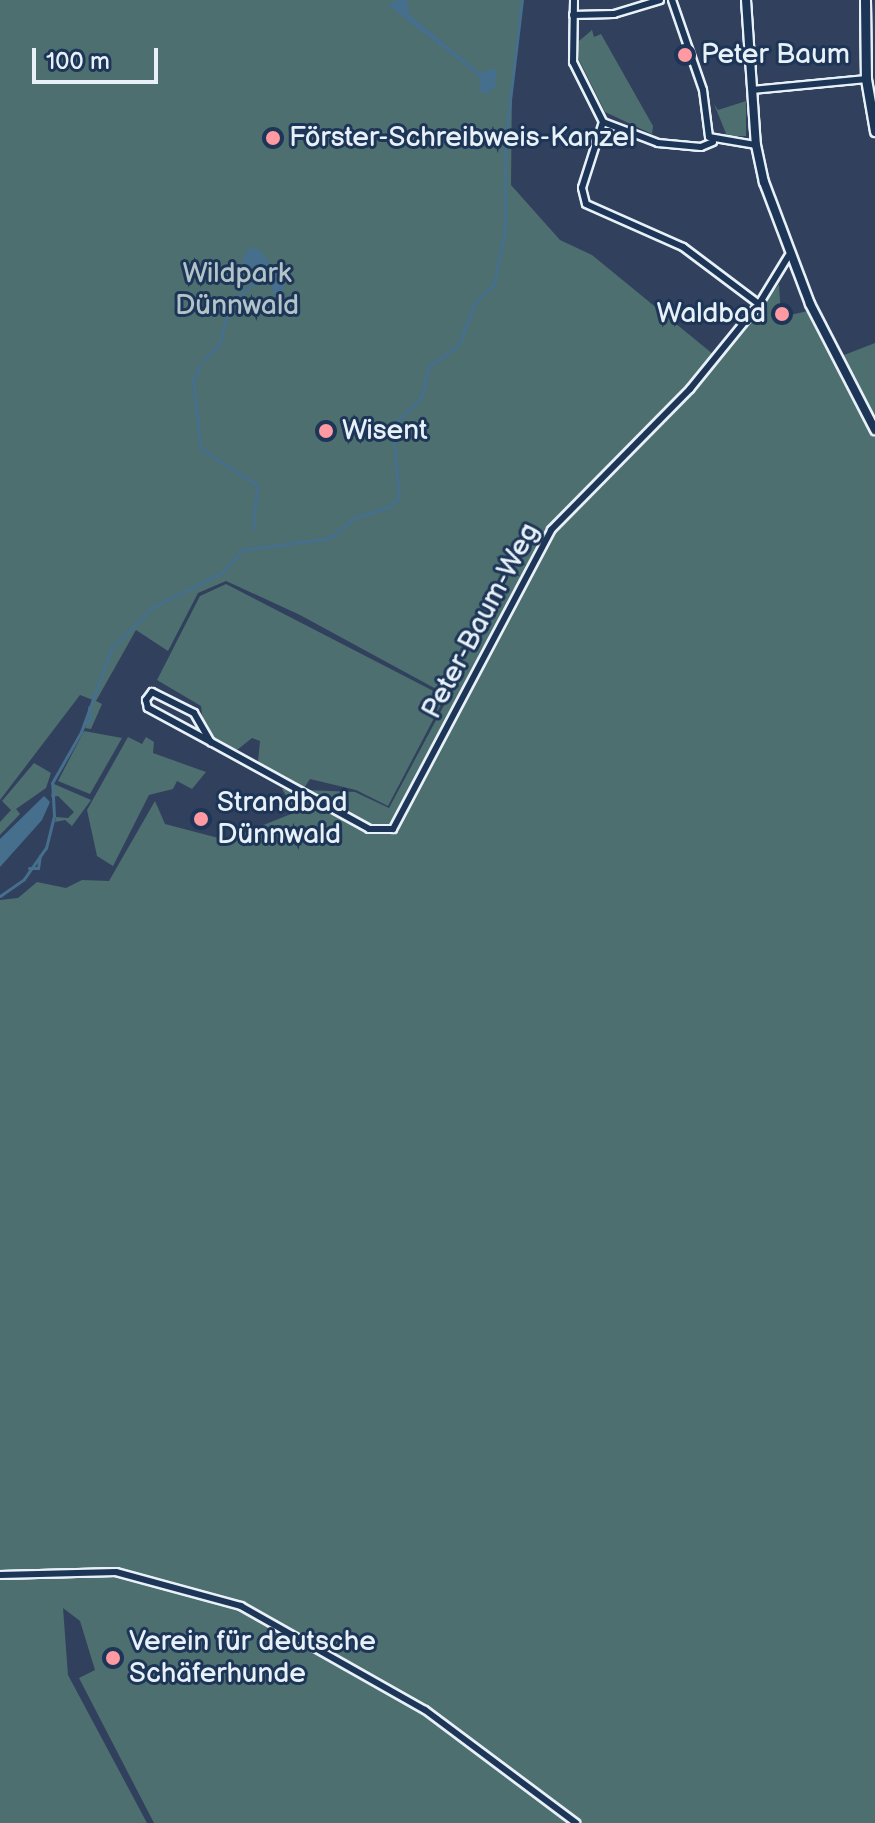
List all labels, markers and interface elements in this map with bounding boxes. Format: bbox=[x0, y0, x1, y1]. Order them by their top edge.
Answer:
scale bar bbox=[36, 32, 162, 82]
place label: Peter Baum bbox=[701, 38, 850, 72]
marker: Peter Baum bbox=[676, 46, 694, 64]
text: 100 m bbox=[46, 47, 110, 76]
place label: Förster-Schreibweis-Kanzel bbox=[289, 121, 635, 155]
marker: Förster-Schreibweis-Kanzel bbox=[264, 129, 282, 147]
park label: Wildpark Dünnwald bbox=[175, 257, 299, 323]
place label: Waldbad bbox=[656, 297, 766, 331]
marker: Waldbad bbox=[773, 305, 791, 323]
place label: Wisent bbox=[342, 414, 428, 448]
marker: Wisent bbox=[317, 422, 335, 440]
street label: Peter-Baum-Weg bbox=[415, 517, 547, 725]
place label: Strandbad Dünnwald bbox=[217, 786, 347, 852]
marker: Strandbad Dünnwald bbox=[192, 810, 210, 828]
place label: Verein für deutsche Schäferhunde bbox=[129, 1625, 376, 1691]
marker: Verein für deutsche Schäferhunde bbox=[104, 1649, 122, 1667]

